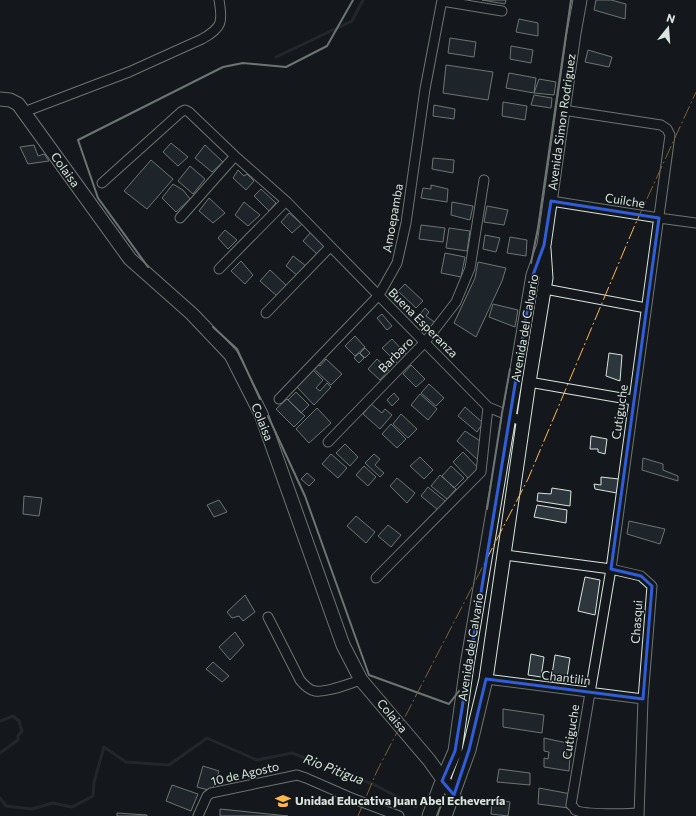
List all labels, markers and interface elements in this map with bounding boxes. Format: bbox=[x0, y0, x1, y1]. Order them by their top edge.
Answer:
north arrow bbox=[648, 8, 688, 48]
text: N bbox=[665, 11, 677, 25]
street label: Avenida Simon Rodriguez bbox=[545, 53, 578, 191]
street label: Colaisa bbox=[49, 149, 83, 190]
street label: Amoepamba bbox=[379, 182, 405, 253]
street label: Cuilche bbox=[604, 190, 646, 210]
street label: Avenida del Calvario bbox=[508, 273, 540, 383]
street label: Buena Esperanza bbox=[386, 285, 461, 360]
street label: Barbaro bbox=[375, 334, 416, 375]
street label: Cutiguche bbox=[608, 384, 630, 440]
street label: Colaisa bbox=[249, 401, 277, 443]
street label: Avenida del Calvario bbox=[455, 592, 485, 702]
street label: Chasqui bbox=[627, 600, 645, 644]
street label: Chantilin bbox=[541, 667, 591, 687]
street label: Colaisa bbox=[375, 696, 411, 735]
street label: Cutiguche bbox=[559, 703, 581, 760]
water label: Rio Pitigua bbox=[301, 750, 367, 788]
street label: 10 de Agosto bbox=[209, 758, 280, 788]
school or university icon: Unidad Educativa Juan Abel Echeverría bbox=[274, 792, 292, 810]
place label: Unidad Educativa Juan Abel Echeverría bbox=[295, 793, 505, 808]

